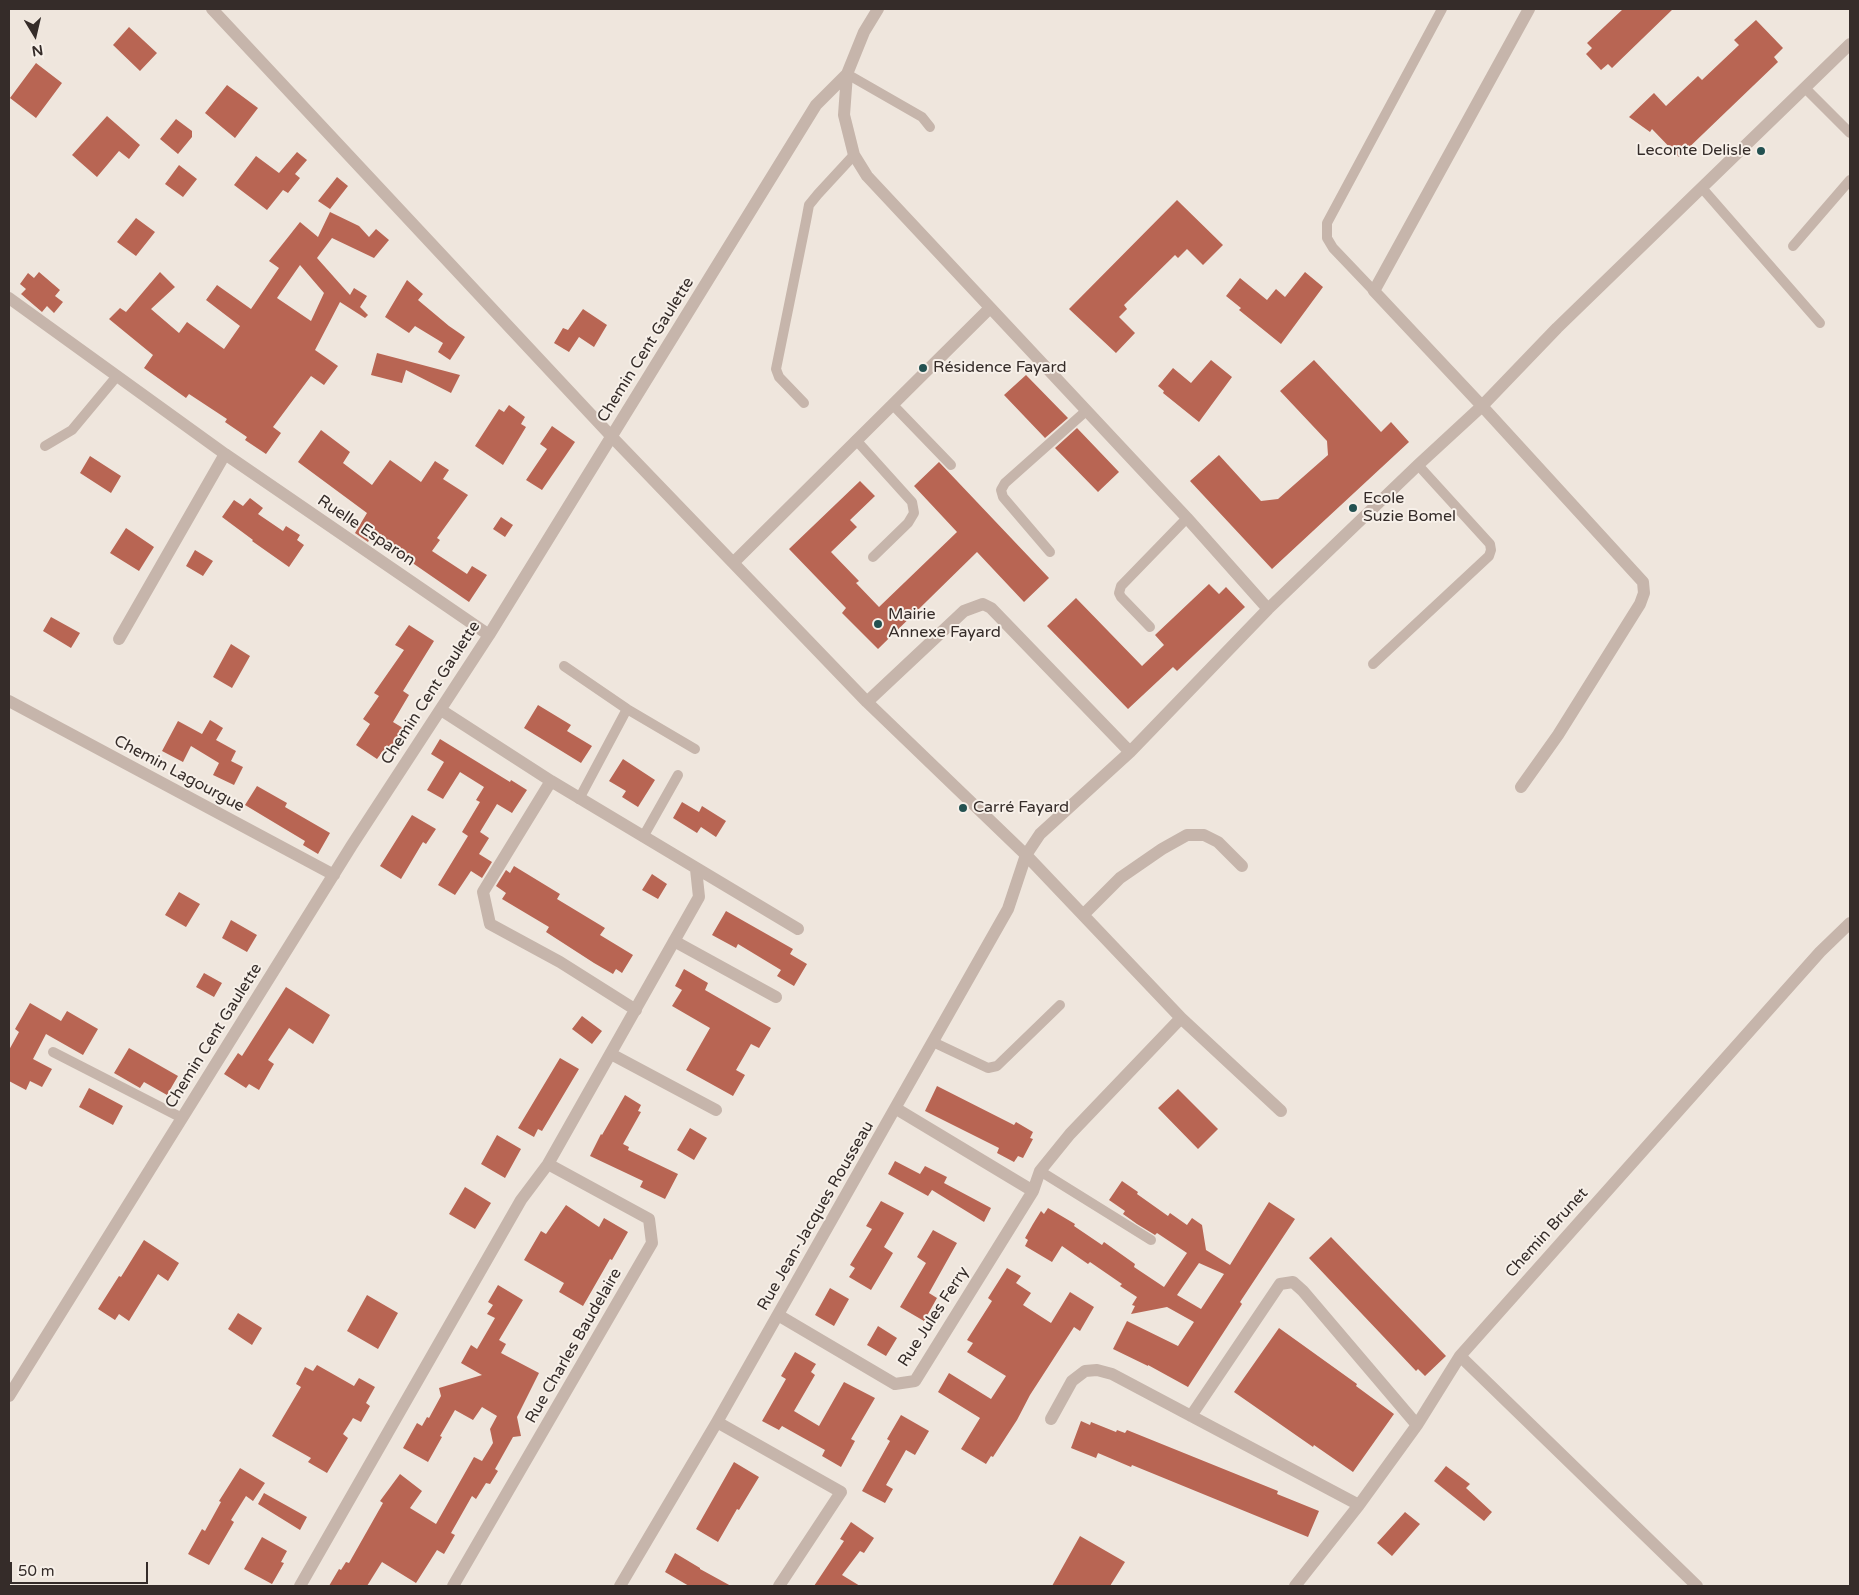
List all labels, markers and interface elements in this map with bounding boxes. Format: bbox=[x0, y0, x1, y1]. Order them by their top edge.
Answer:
north arrow bbox=[10, 10, 60, 60]
text: N bbox=[31, 41, 44, 60]
place label: Leconte Delisle bbox=[1636, 141, 1751, 161]
marker: Leconte Delisle bbox=[1755, 145, 1767, 157]
street label: Chemin Cent Gaulette bbox=[594, 274, 698, 426]
place label: Résidence Fayard bbox=[933, 358, 1067, 378]
marker: Résidence Fayard bbox=[917, 362, 929, 374]
place label: Ecole Suzie Bomel bbox=[1363, 489, 1456, 527]
street label: Ruelle Esparon bbox=[314, 491, 418, 571]
marker: Ecole Suzie Bomel bbox=[1347, 502, 1359, 514]
place label: Mairie Annexe Fayard bbox=[888, 605, 1001, 643]
street label: Chemin Cent Gaulette bbox=[377, 618, 485, 768]
marker: Mairie Annexe Fayard bbox=[872, 618, 884, 630]
street label: Chemin Lagourgue bbox=[110, 731, 248, 817]
place label: Carré Fayard bbox=[973, 798, 1069, 818]
marker: Carré Fayard bbox=[957, 802, 969, 814]
street label: Chemin Cent Gaulette bbox=[162, 960, 266, 1112]
street label: Rue Jean-Jacques Rousseau bbox=[754, 1118, 878, 1314]
street label: Chemin Brunet bbox=[1502, 1184, 1592, 1282]
street label: Rue Jules Ferry bbox=[895, 1263, 973, 1371]
street label: Rue Charles Baudelaire bbox=[522, 1265, 626, 1427]
scale bar bbox=[12, 1552, 150, 1584]
text: 50 m bbox=[18, 1562, 55, 1580]

